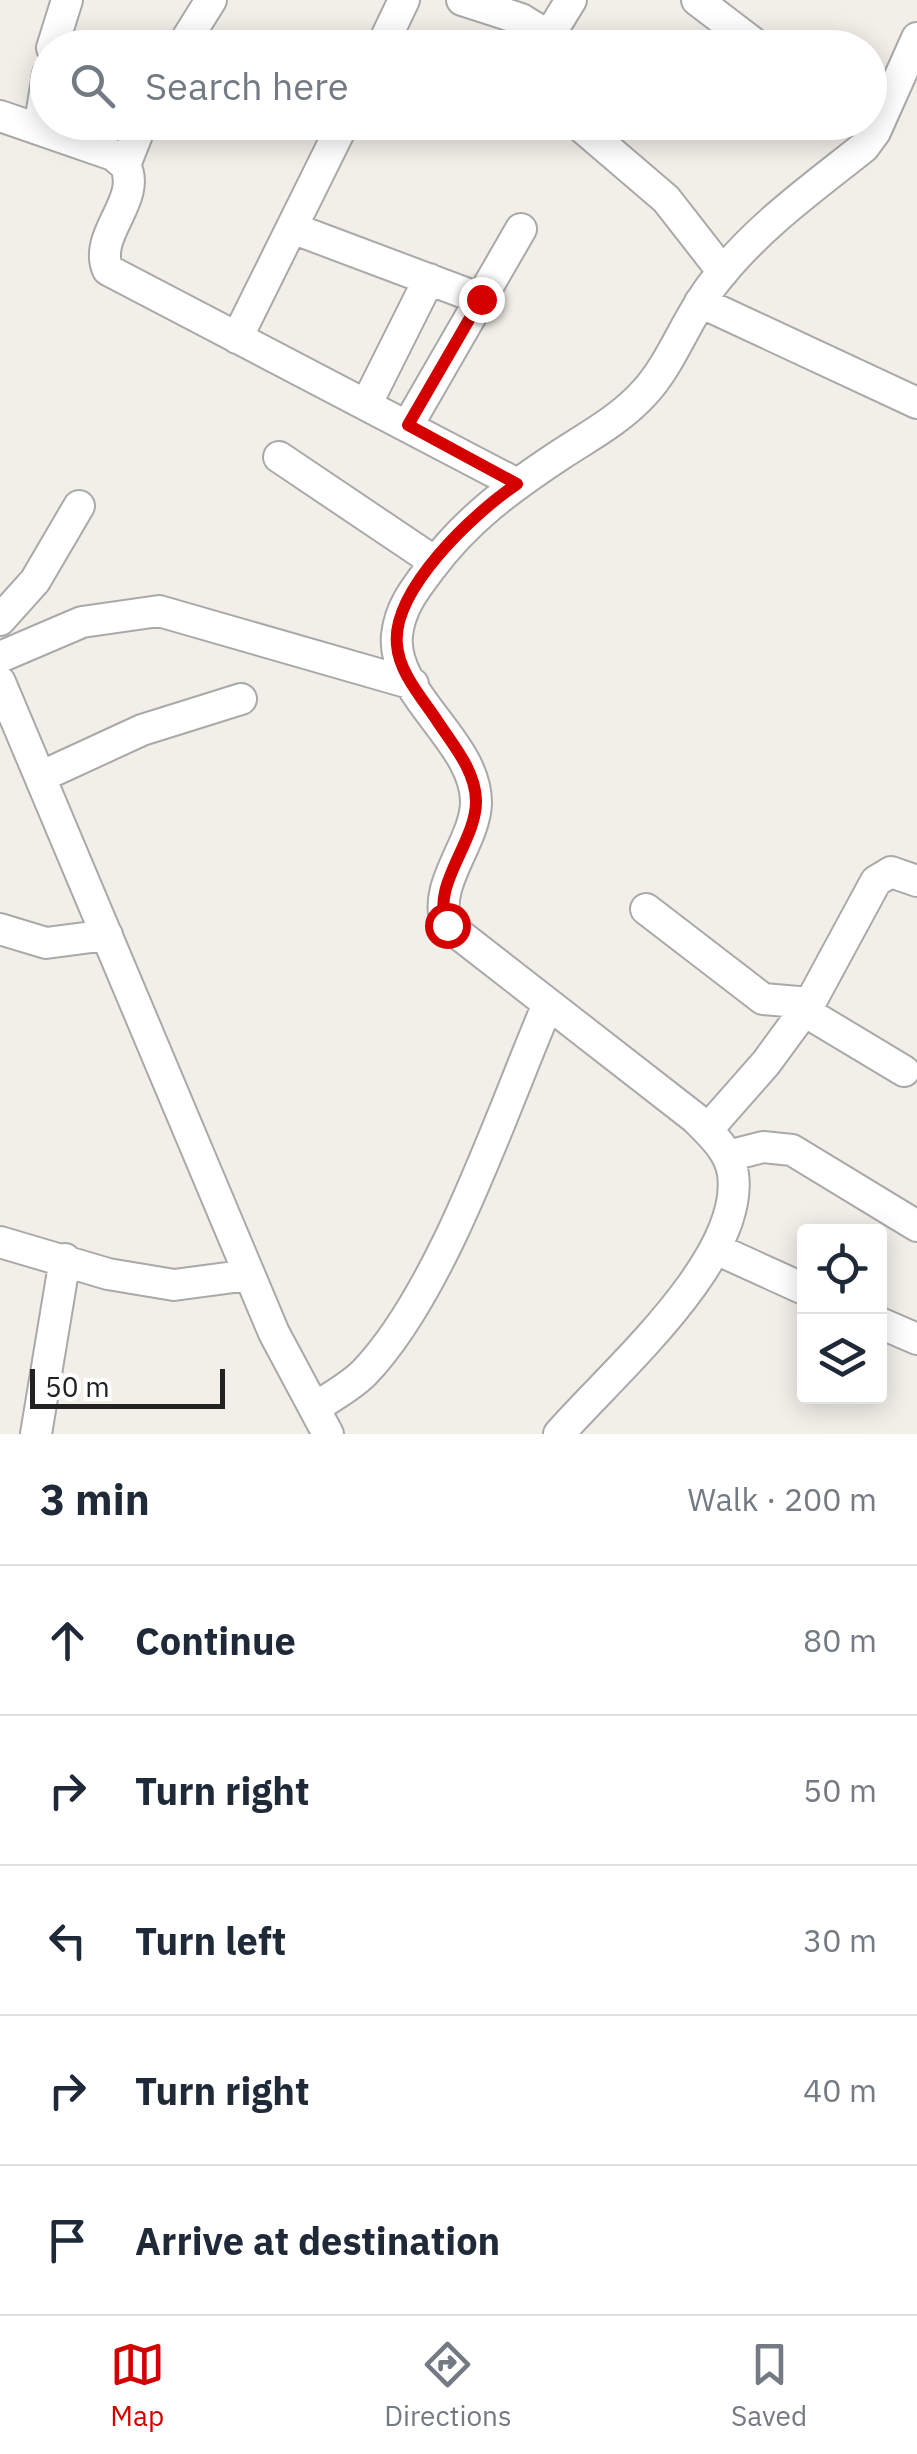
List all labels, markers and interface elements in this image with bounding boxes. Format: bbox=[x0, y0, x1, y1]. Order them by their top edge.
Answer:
search box bbox=[30, 30, 887, 140]
icon: search bbox=[65, 58, 120, 113]
text: Search here bbox=[145, 61, 349, 110]
route end bbox=[459, 277, 505, 323]
route start bbox=[425, 903, 471, 949]
map controls bbox=[797, 1224, 887, 1404]
button: locate bbox=[797, 1224, 887, 1314]
button: layers bbox=[797, 1314, 887, 1404]
scale bar bbox=[30, 1364, 225, 1408]
text: 50 m bbox=[45, 1368, 110, 1405]
text: 3 min bbox=[40, 1472, 150, 1527]
text: Walk · 200 m bbox=[688, 1478, 877, 1520]
icon: ahead bbox=[40, 1613, 95, 1668]
text: Continue bbox=[135, 1616, 296, 1665]
text: 80 m bbox=[803, 1619, 877, 1661]
icon: right bbox=[40, 1763, 95, 1818]
text: Turn right bbox=[135, 1766, 310, 1815]
text: 50 m bbox=[803, 1769, 877, 1811]
icon: left bbox=[40, 1913, 95, 1968]
text: Turn left bbox=[135, 1916, 286, 1965]
text: 30 m bbox=[803, 1919, 877, 1961]
icon: right bbox=[40, 2063, 95, 2118]
text: Turn right bbox=[135, 2066, 310, 2115]
text: 40 m bbox=[803, 2069, 877, 2111]
icon: arrive bbox=[40, 2213, 95, 2268]
text: Arrive at destination bbox=[135, 2216, 500, 2265]
tab: Map bbox=[110, 2337, 165, 2434]
tab: Directions bbox=[384, 2337, 512, 2434]
tab: Saved bbox=[731, 2337, 807, 2434]

